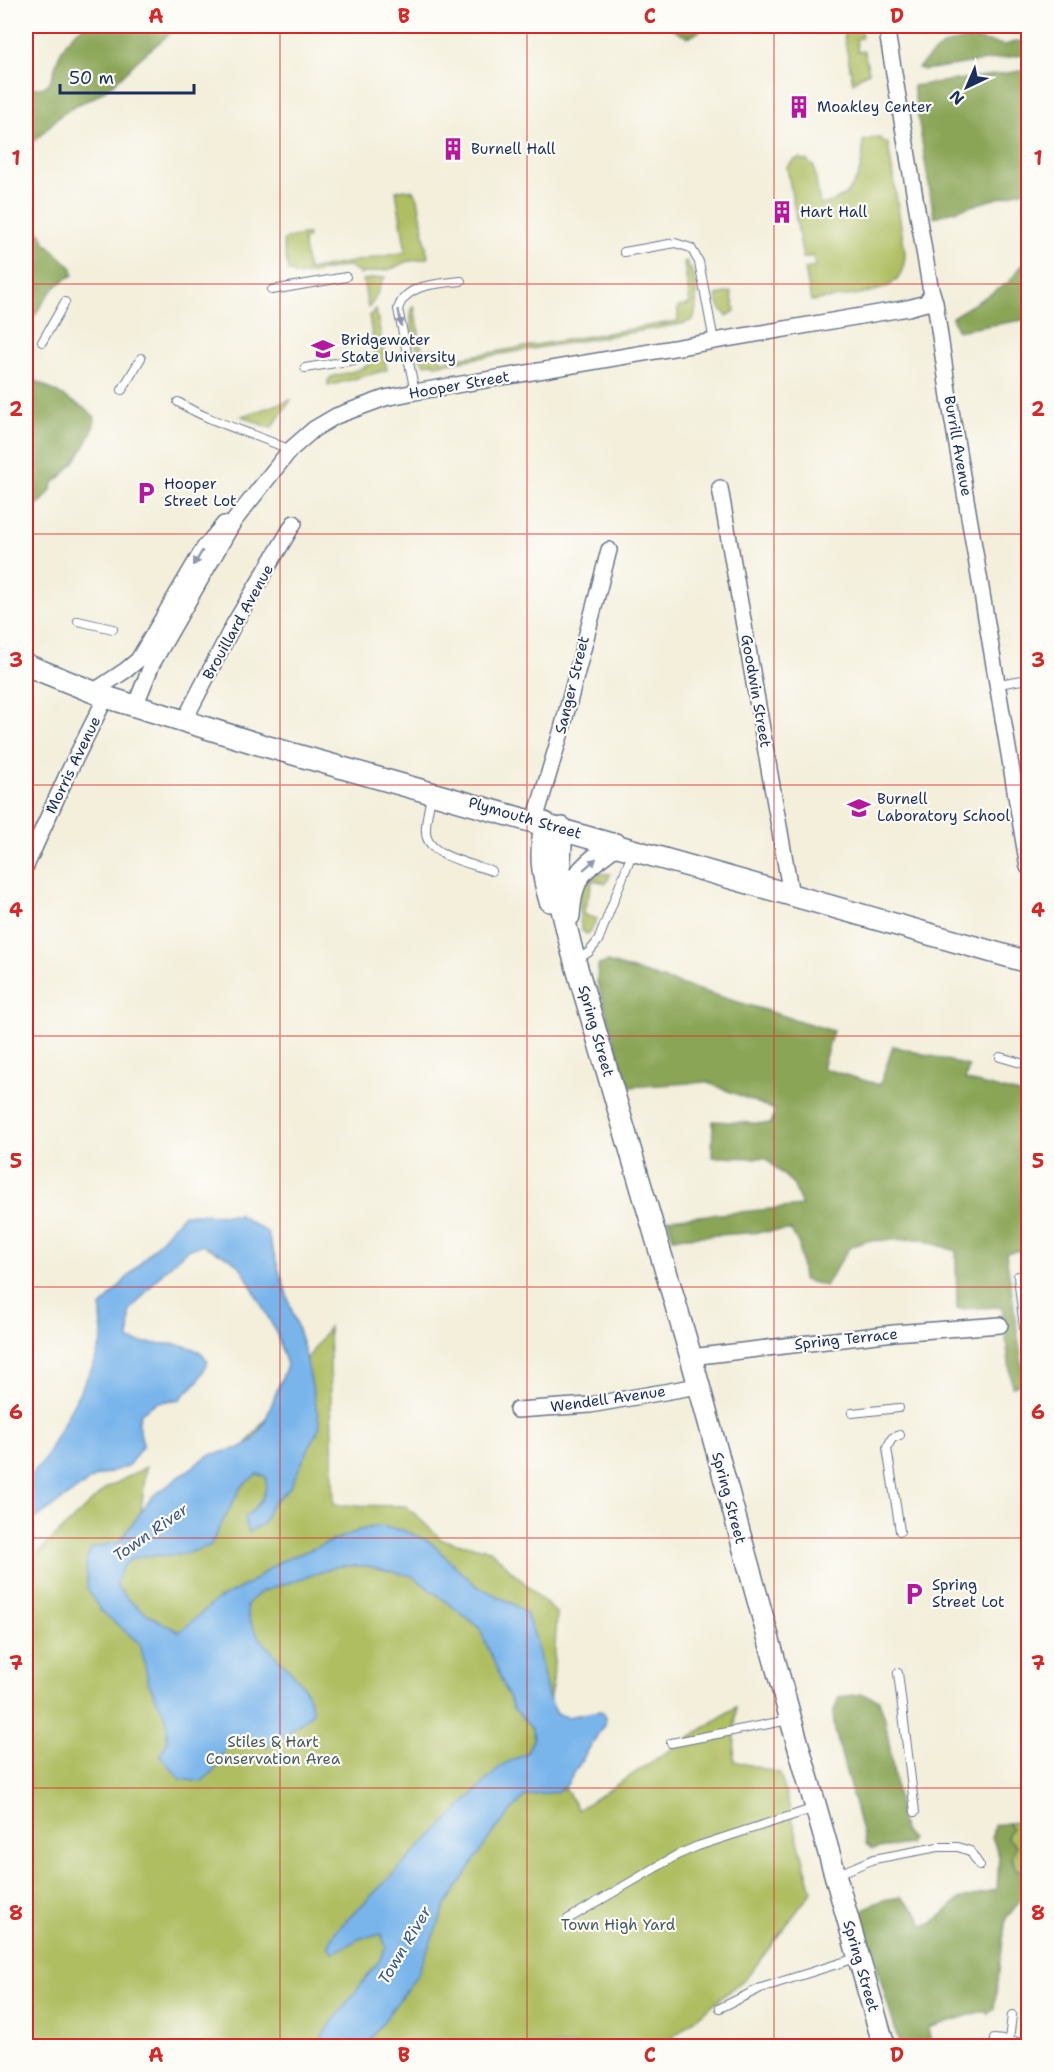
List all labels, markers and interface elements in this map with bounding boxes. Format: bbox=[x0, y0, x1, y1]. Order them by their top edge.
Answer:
text: A bbox=[148, 3, 164, 29]
text: B bbox=[398, 3, 410, 29]
text: C bbox=[644, 3, 656, 29]
text: D bbox=[890, 3, 904, 29]
scale bar bbox=[60, 57, 194, 95]
north arrow bbox=[937, 57, 997, 117]
text: 50 m bbox=[69, 66, 114, 90]
text: N bbox=[945, 85, 969, 109]
building icon: Moakley Center bbox=[786, 94, 812, 120]
place label: Moakley Center bbox=[817, 97, 932, 117]
building icon: Burnell Hall bbox=[440, 136, 466, 162]
place label: Burnell Hall bbox=[471, 139, 556, 159]
text: 1 bbox=[11, 145, 21, 171]
text: 1 bbox=[1033, 145, 1043, 171]
building icon: Hart Hall bbox=[769, 199, 795, 225]
place label: Hart Hall bbox=[800, 202, 868, 222]
one-way arrow bbox=[396, 309, 405, 328]
place label: Bridgewater State University bbox=[341, 330, 456, 367]
school or university icon: Bridgewater State University bbox=[310, 336, 336, 362]
street label: Hooper Street bbox=[407, 366, 511, 404]
street label: Burrill Avenue bbox=[939, 394, 977, 498]
text: 2 bbox=[9, 396, 23, 422]
text: 2 bbox=[1031, 396, 1045, 422]
place label: Hooper Street Lot bbox=[164, 474, 237, 511]
parking icon: Hooper Street Lot bbox=[133, 480, 159, 506]
one-way arrow bbox=[193, 550, 203, 567]
street label: Brouillard Avenue bbox=[198, 561, 278, 683]
street label: Goodwin Street bbox=[736, 633, 776, 749]
street label: Sanger Street bbox=[550, 634, 594, 736]
text: 3 bbox=[9, 647, 23, 673]
text: 3 bbox=[1031, 647, 1045, 673]
street label: Morris Avenue bbox=[41, 713, 105, 817]
place label: Burnell Laboratory School bbox=[877, 789, 1010, 826]
street label: Plymouth Street bbox=[466, 792, 584, 844]
school or university icon: Burnell Laboratory School bbox=[846, 795, 872, 821]
one-way arrow bbox=[582, 858, 597, 871]
text: 4 bbox=[9, 897, 23, 923]
text: 4 bbox=[1031, 897, 1045, 923]
street label: Spring Street bbox=[573, 983, 619, 1079]
text: 5 bbox=[10, 1148, 22, 1174]
text: 5 bbox=[1032, 1148, 1044, 1174]
street label: Spring Terrace bbox=[793, 1324, 899, 1354]
street label: Wendell Avenue bbox=[549, 1381, 667, 1417]
text: 6 bbox=[9, 1399, 23, 1425]
text: 6 bbox=[1031, 1399, 1045, 1425]
street label: Spring Street bbox=[707, 1450, 751, 1546]
water label: Town River bbox=[108, 1498, 192, 1566]
place label: Spring Street Lot bbox=[932, 1575, 1005, 1612]
parking icon: Spring Street Lot bbox=[901, 1581, 927, 1607]
text: 7 bbox=[9, 1650, 23, 1676]
text: 7 bbox=[1031, 1650, 1045, 1676]
park label: Stiles & Hart Conservation Area bbox=[206, 1732, 341, 1769]
text: 8 bbox=[9, 1900, 23, 1926]
text: 8 bbox=[1031, 1900, 1045, 1926]
water label: Town River bbox=[373, 1902, 436, 1988]
park label: Town High Yard bbox=[561, 1915, 676, 1935]
street label: Spring Street bbox=[838, 1918, 884, 2014]
text: A bbox=[148, 2042, 164, 2068]
text: B bbox=[398, 2042, 410, 2068]
text: C bbox=[644, 2042, 656, 2068]
text: D bbox=[890, 2042, 904, 2068]

